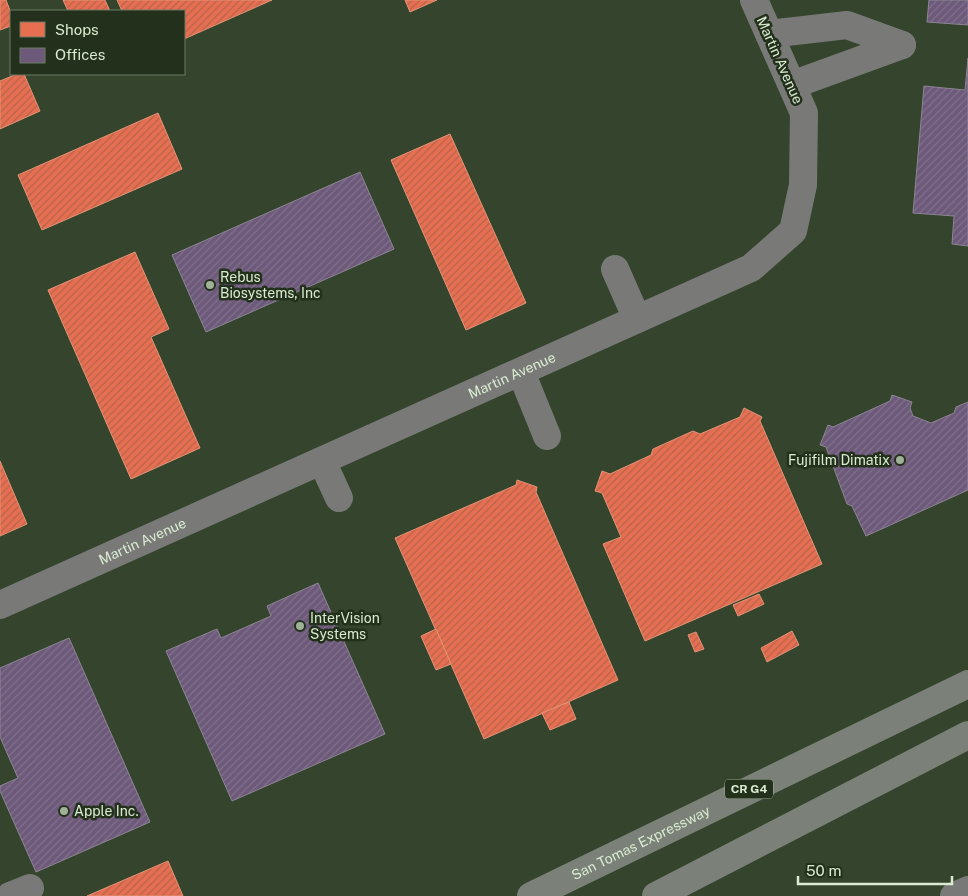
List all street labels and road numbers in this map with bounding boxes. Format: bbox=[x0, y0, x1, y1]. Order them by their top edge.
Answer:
street label: Martin Avenue bbox=[754, 14, 806, 106]
street label: Martin Avenue bbox=[466, 349, 558, 402]
street label: Martin Avenue bbox=[96, 515, 189, 568]
road number: CR G4 bbox=[725, 780, 773, 799]
street label: San Tomas Expressway bbox=[569, 802, 713, 883]

